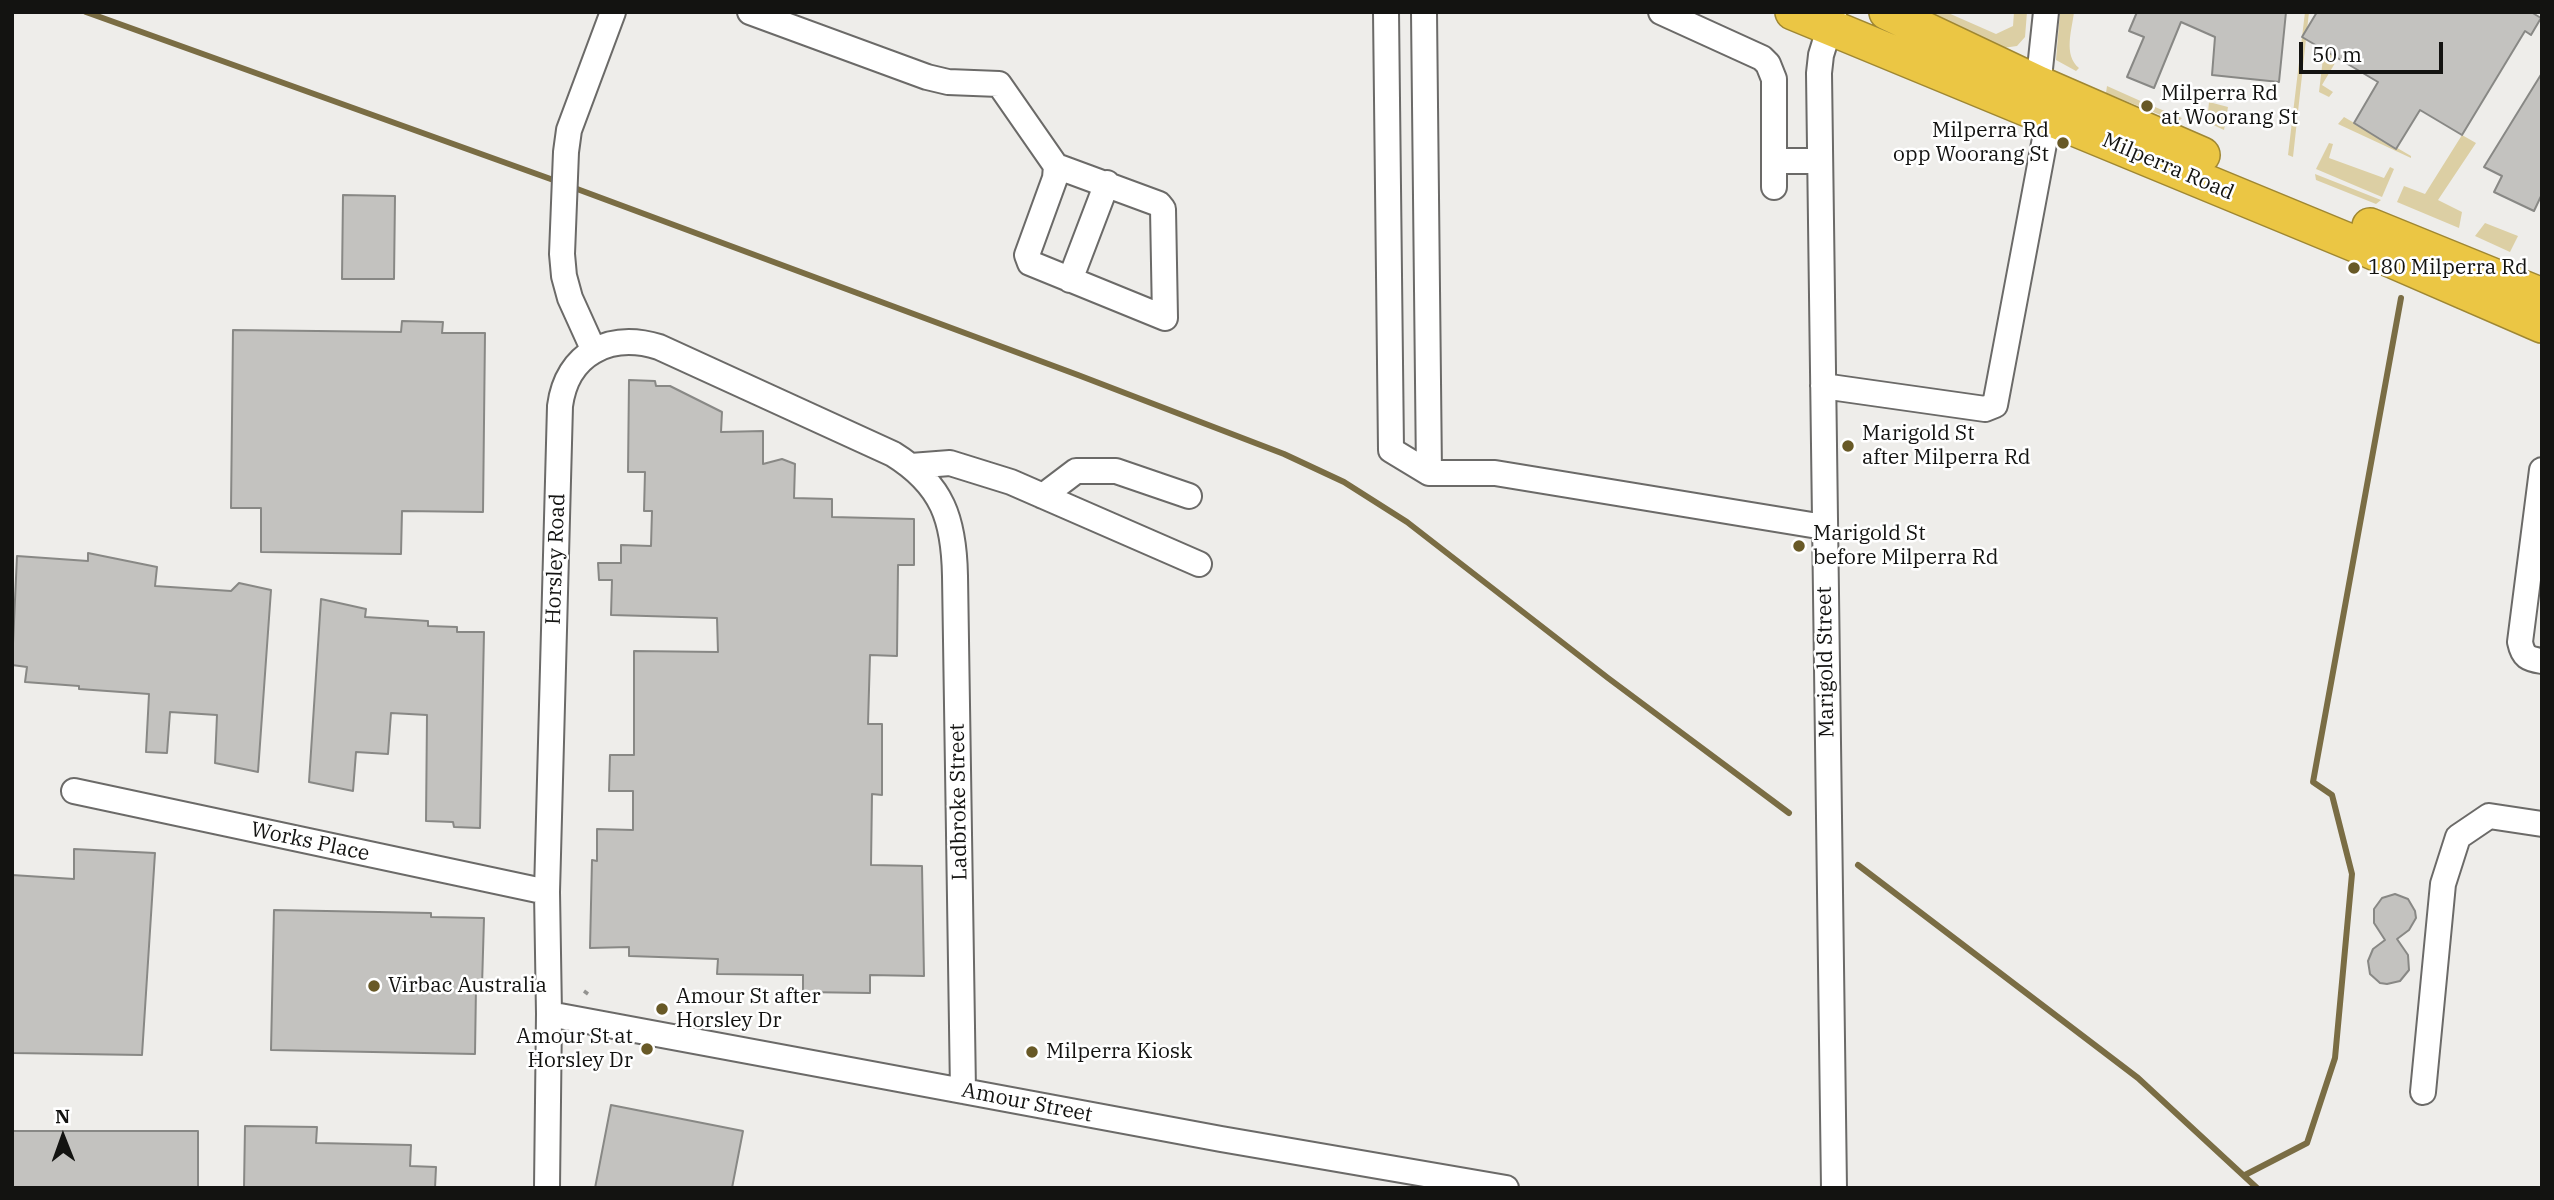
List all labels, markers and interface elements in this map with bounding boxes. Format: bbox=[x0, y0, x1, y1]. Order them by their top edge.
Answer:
scale bar bbox=[2302, 28, 2446, 72]
text: 50 m bbox=[2312, 40, 2362, 68]
place label: Milperra Rd at Woorang St bbox=[2161, 81, 2298, 131]
marker: Milperra Rd at Woorang St bbox=[2139, 98, 2155, 114]
place label: Milperra Rd opp Woorang St bbox=[1893, 118, 2049, 168]
street label: Milperra Road bbox=[2098, 128, 2238, 206]
marker: Milperra Rd opp Woorang St bbox=[2055, 135, 2071, 151]
place label: 180 Milperra Rd bbox=[2368, 255, 2528, 281]
marker: 180 Milperra Rd bbox=[2346, 260, 2362, 276]
place label: Marigold St after Milperra Rd bbox=[1862, 421, 2030, 471]
marker: Marigold St after Milperra Rd bbox=[1840, 438, 1856, 454]
street label: Horsley Road bbox=[541, 493, 571, 625]
place label: Marigold St before Milperra Rd bbox=[1813, 521, 1998, 571]
marker: Marigold St before Milperra Rd bbox=[1791, 538, 1807, 554]
street label: Marigold Street bbox=[1812, 586, 1840, 738]
street label: Ladbroke Street bbox=[945, 723, 973, 881]
street label: Works Place bbox=[248, 817, 372, 867]
place label: Virbac Australia bbox=[388, 973, 547, 999]
marker: Virbac Australia bbox=[366, 978, 382, 994]
place label: Amour St after Horsley Dr bbox=[676, 984, 821, 1034]
marker: Amour St after Horsley Dr bbox=[654, 1001, 670, 1017]
place label: Amour St at Horsley Dr bbox=[516, 1024, 633, 1074]
place label: Milperra Kiosk bbox=[1046, 1039, 1192, 1065]
marker: Amour St at Horsley Dr bbox=[639, 1041, 655, 1057]
marker: Milperra Kiosk bbox=[1024, 1044, 1040, 1060]
street label: Amour Street bbox=[960, 1078, 1094, 1128]
north arrow bbox=[28, 1102, 98, 1172]
text: N bbox=[55, 1104, 70, 1128]

